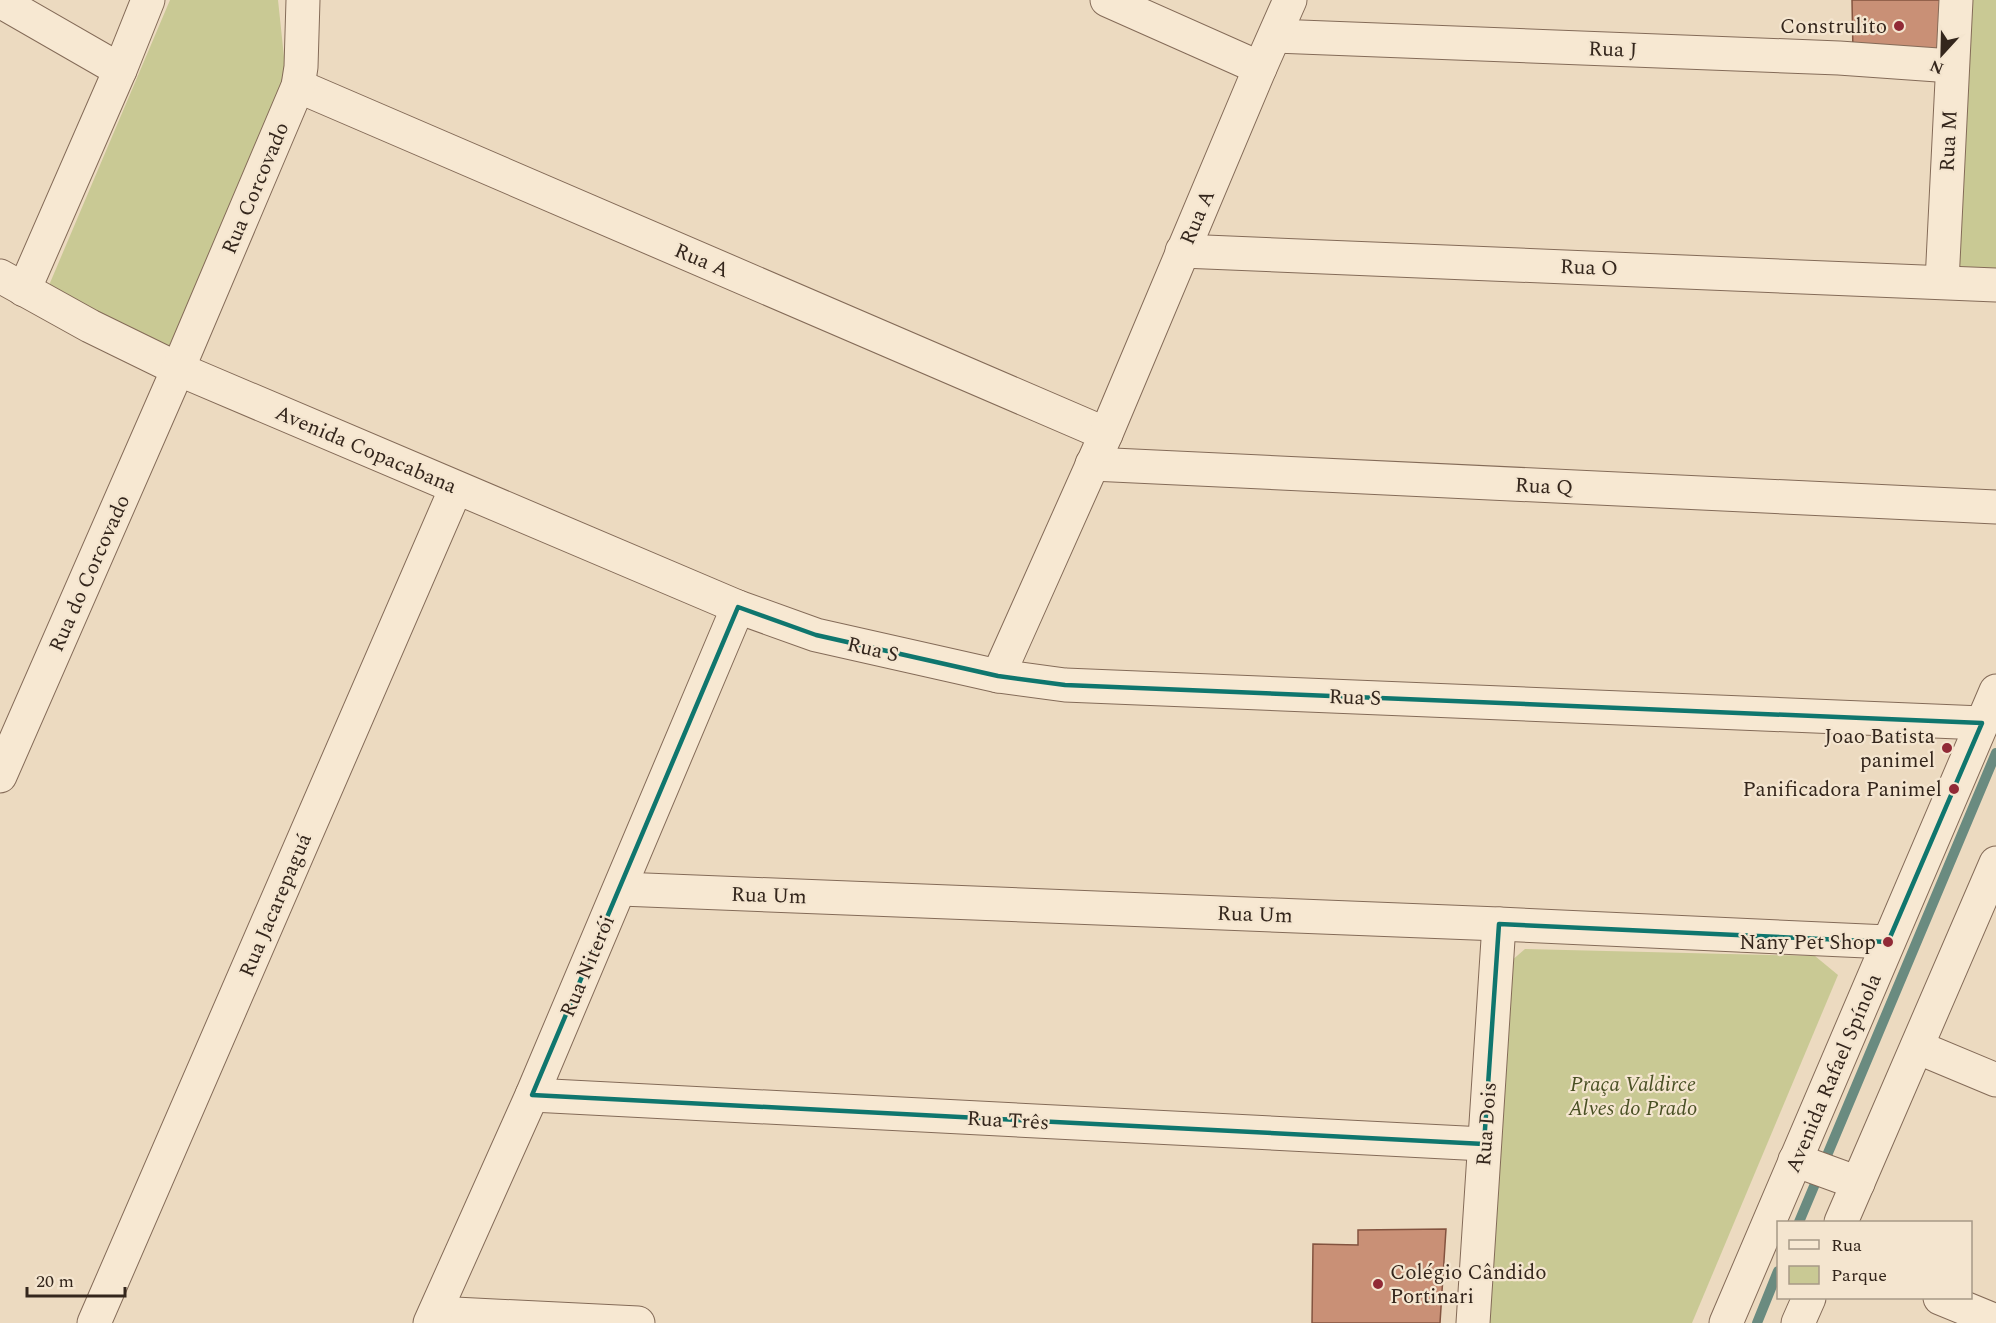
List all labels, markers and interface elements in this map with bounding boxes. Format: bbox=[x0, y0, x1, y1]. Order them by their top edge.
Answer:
place label: Construlito bbox=[1780, 11, 1887, 43]
marker: Construlito bbox=[1892, 19, 1906, 33]
north arrow bbox=[1912, 24, 1972, 84]
street label: Rua J bbox=[1588, 33, 1638, 67]
text: N bbox=[1926, 53, 1947, 81]
street label: Rua M bbox=[1931, 110, 1967, 173]
street label: Rua Corcovado bbox=[214, 117, 298, 260]
street label: Rua A bbox=[1172, 185, 1224, 250]
street label: Rua A bbox=[669, 235, 734, 287]
street label: Rua O bbox=[1559, 251, 1619, 285]
street label: Avenida Copacabana bbox=[270, 397, 462, 503]
street label: Rua Q bbox=[1514, 469, 1574, 505]
street label: Rua do Corcovado bbox=[41, 490, 139, 657]
street label: Rua S bbox=[844, 628, 902, 671]
street label: Rua S bbox=[1328, 681, 1382, 715]
place label: Joao Batista panimel bbox=[1824, 721, 1936, 777]
marker: Joao Batista panimel bbox=[1940, 741, 1954, 755]
place label: Panificadora Panimel bbox=[1743, 774, 1942, 806]
marker: Panificadora Panimel bbox=[1947, 782, 1961, 796]
street label: Rua Jacarepaguá bbox=[231, 828, 321, 982]
street label: Rua Um bbox=[731, 879, 807, 913]
street label: Rua Um bbox=[1217, 898, 1293, 932]
street label: Rua Niterói bbox=[552, 910, 624, 1023]
place label: Nany Pet Shop bbox=[1739, 927, 1876, 959]
marker: Nany Pet Shop bbox=[1881, 935, 1895, 949]
street label: Avenida Rafael Spínola bbox=[1777, 968, 1891, 1178]
park label: Praça Valdirce Alves do Prado bbox=[1567, 1069, 1698, 1125]
street label: Rua Dois bbox=[1468, 1081, 1506, 1167]
street label: Rua Três bbox=[966, 1103, 1050, 1139]
legend bbox=[1777, 1221, 1972, 1299]
text: Rua bbox=[1831, 1232, 1862, 1259]
place label: Colégio Cândido Portinari bbox=[1390, 1257, 1547, 1313]
scale bar bbox=[27, 1260, 124, 1298]
text: Parque bbox=[1831, 1262, 1887, 1289]
text: 20 m bbox=[36, 1268, 74, 1295]
marker: Colégio Cândido Portinari bbox=[1371, 1277, 1385, 1291]

